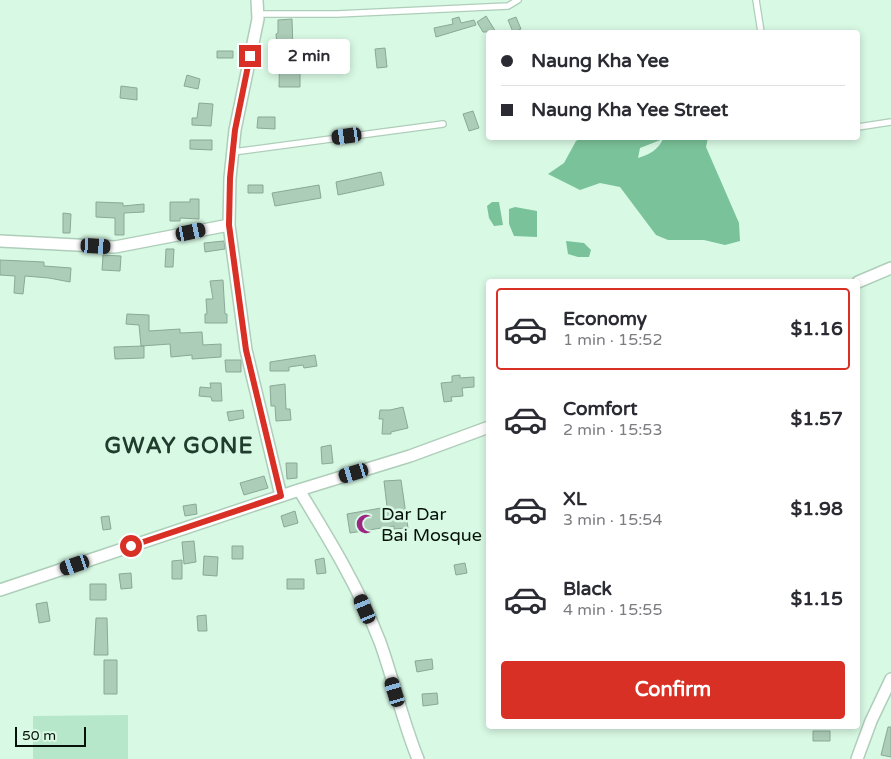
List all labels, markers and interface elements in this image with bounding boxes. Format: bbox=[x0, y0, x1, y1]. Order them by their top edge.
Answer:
callout: 2 min bbox=[268, 38, 350, 74]
route end bbox=[239, 45, 261, 67]
text: 2 min bbox=[288, 46, 330, 66]
text: Naung Kha Yee bbox=[531, 50, 669, 72]
text: Naung Kha Yee Street bbox=[531, 99, 728, 121]
car bbox=[331, 126, 362, 146]
car bbox=[174, 222, 207, 242]
car bbox=[80, 238, 111, 254]
icon: car bbox=[503, 307, 548, 352]
text: Economy bbox=[563, 308, 647, 330]
text: $1.16 bbox=[791, 318, 843, 340]
text: 1 min · 15:52 bbox=[563, 330, 662, 350]
icon: car bbox=[503, 397, 548, 442]
text: Comfort bbox=[563, 398, 637, 420]
text: $1.57 bbox=[791, 408, 843, 430]
text: 2 min · 15:53 bbox=[563, 420, 662, 440]
district label: GWAY GONE bbox=[105, 433, 254, 459]
car bbox=[337, 461, 370, 485]
icon: car bbox=[503, 487, 548, 532]
text: XL bbox=[563, 488, 587, 510]
text: $1.98 bbox=[791, 498, 843, 520]
place label: Dar Dar Bai Mosque bbox=[381, 503, 482, 546]
text: 3 min · 15:54 bbox=[563, 510, 662, 530]
mosque icon: Dar Dar Bai Mosque bbox=[355, 513, 377, 535]
route start bbox=[120, 535, 142, 557]
car bbox=[58, 553, 91, 577]
icon: car bbox=[503, 577, 548, 622]
text: Black bbox=[563, 578, 612, 600]
text: $1.15 bbox=[791, 588, 843, 610]
car bbox=[352, 592, 377, 626]
text: 4 min · 15:55 bbox=[563, 600, 662, 620]
button: Confirm bbox=[501, 661, 845, 719]
car bbox=[383, 675, 406, 709]
scale bar bbox=[15, 724, 86, 747]
text: 50 m bbox=[22, 727, 56, 744]

